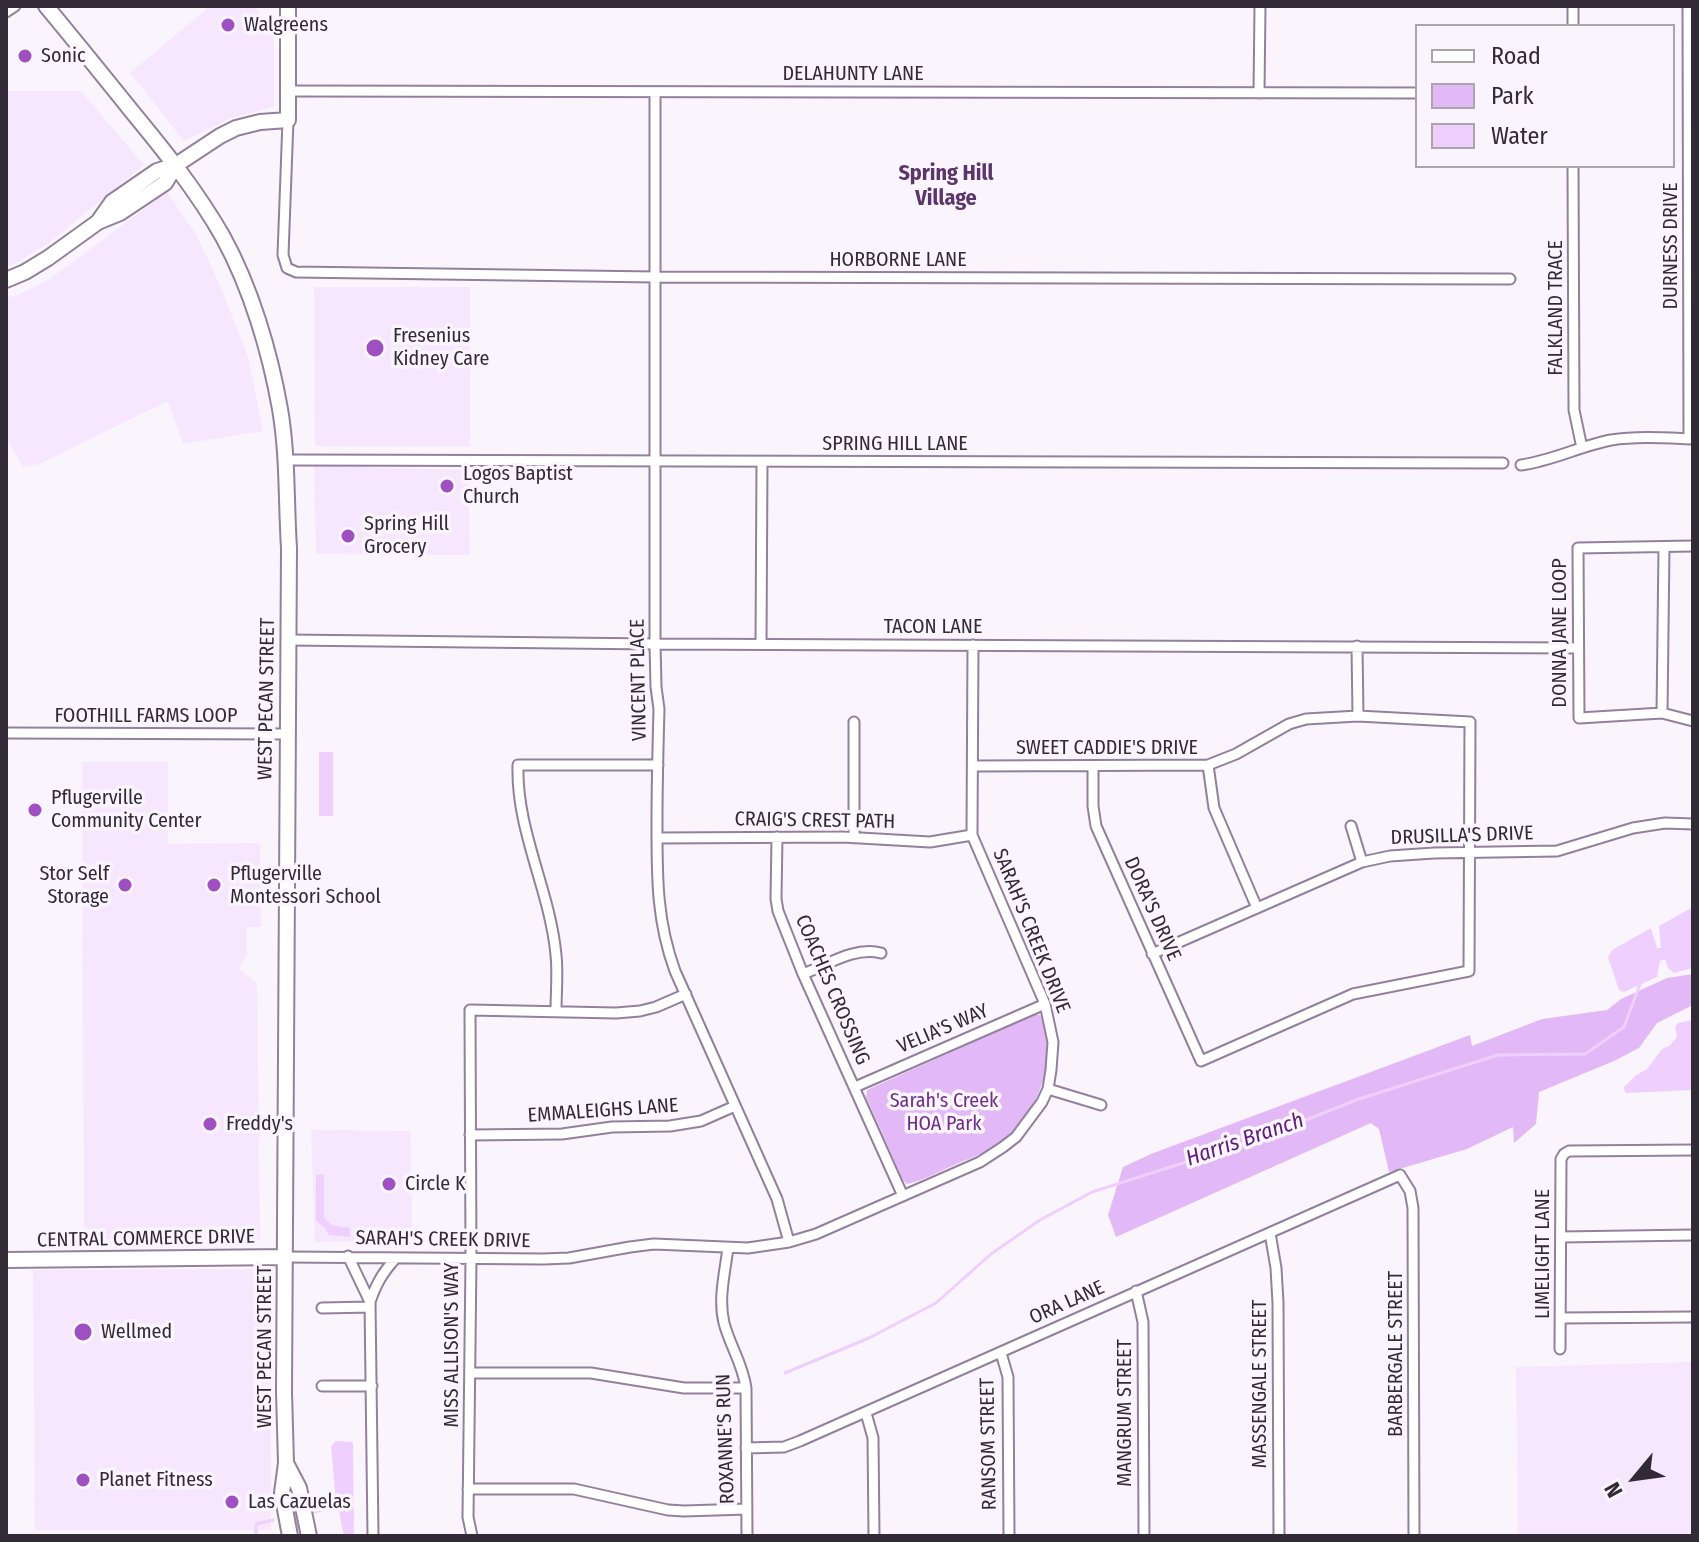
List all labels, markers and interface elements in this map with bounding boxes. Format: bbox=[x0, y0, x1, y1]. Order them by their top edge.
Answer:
place label: Walgreens bbox=[244, 13, 328, 37]
marker: Walgreens bbox=[219, 16, 237, 34]
legend bbox=[1415, 24, 1675, 168]
text: Road bbox=[1491, 42, 1541, 70]
place label: Sonic bbox=[41, 44, 86, 68]
marker: Sonic bbox=[16, 47, 34, 65]
street label: DELAHUNTY LANE bbox=[782, 62, 924, 86]
text: Park bbox=[1491, 82, 1534, 110]
text: Water bbox=[1491, 122, 1548, 150]
district label: Spring Hill Village bbox=[898, 161, 994, 212]
street label: DURNESS DRIVE bbox=[1659, 182, 1683, 310]
street label: FALKLAND TRACE bbox=[1544, 240, 1568, 376]
street label: HORBORNE LANE bbox=[829, 248, 967, 272]
place label: Fresenius Kidney Care bbox=[393, 324, 489, 371]
marker: Fresenius Kidney Care bbox=[364, 337, 386, 359]
street label: SPRING HILL LANE bbox=[822, 432, 968, 456]
place label: Logos Baptist Church bbox=[463, 462, 573, 509]
marker: Logos Baptist Church bbox=[438, 477, 456, 495]
place label: Spring Hill Grocery bbox=[364, 512, 449, 559]
marker: Spring Hill Grocery bbox=[339, 527, 357, 545]
street label: DONNA JANE LOOP bbox=[1548, 558, 1572, 708]
street label: TACON LANE bbox=[884, 615, 982, 639]
street label: WEST PECAN STREET bbox=[254, 618, 280, 780]
street label: VINCENT PLACE bbox=[626, 619, 652, 741]
street label: FOOTHILL FARMS LOOP bbox=[54, 704, 238, 728]
street label: SWEET CADDIE'S DRIVE bbox=[1016, 736, 1198, 760]
place label: Pflugerville Community Center bbox=[51, 786, 201, 833]
marker: Pflugerville Community Center bbox=[26, 801, 44, 819]
street label: CRAIG'S CREST PATH bbox=[735, 808, 895, 834]
street label: DRUSILLA'S DRIVE bbox=[1390, 822, 1534, 850]
street label: SARAH'S CREEK DRIVE bbox=[987, 845, 1075, 1017]
street label: DORA'S DRIVE bbox=[1118, 853, 1186, 965]
place label: Stor Self Storage bbox=[39, 862, 109, 909]
place label: Pflugerville Montessori School bbox=[230, 862, 381, 909]
marker: Stor Self Storage bbox=[116, 876, 134, 894]
marker: Pflugerville Montessori School bbox=[205, 876, 223, 894]
street label: COACHES CROSSING bbox=[790, 911, 874, 1069]
street label: VELIA'S WAY bbox=[894, 999, 992, 1059]
park label: Sarah's Creek HOA Park bbox=[890, 1089, 998, 1136]
street label: EMMALEIGHS LANE bbox=[527, 1094, 679, 1128]
water label: Harris Branch bbox=[1183, 1108, 1307, 1172]
place label: Freddy's bbox=[226, 1112, 293, 1136]
marker: Freddy's bbox=[201, 1115, 219, 1133]
place label: Circle K bbox=[405, 1172, 466, 1196]
marker: Circle K bbox=[380, 1175, 398, 1193]
street label: LIMELIGHT LANE bbox=[1531, 1189, 1555, 1319]
street label: CENTRAL COMMERCE DRIVE bbox=[37, 1225, 255, 1253]
street label: SARAH'S CREEK DRIVE bbox=[355, 1226, 531, 1254]
street label: MISS ALLISON'S WAY bbox=[440, 1263, 464, 1427]
street label: WEST PECAN STREET bbox=[253, 1266, 277, 1428]
street label: BARBERGALE STREET bbox=[1384, 1271, 1408, 1437]
street label: ORA LANE bbox=[1026, 1276, 1108, 1330]
street label: MASSENGALE STREET bbox=[1248, 1300, 1272, 1468]
place label: Wellmed bbox=[101, 1320, 172, 1344]
marker: Wellmed bbox=[72, 1321, 94, 1343]
street label: MANGRUM STREET bbox=[1113, 1339, 1137, 1487]
street label: ROXANNE'S RUN bbox=[712, 1373, 740, 1505]
street label: RANSOM STREET bbox=[976, 1378, 1002, 1510]
north arrow bbox=[1595, 1438, 1675, 1518]
place label: Planet Fitness bbox=[99, 1468, 213, 1492]
marker: Planet Fitness bbox=[74, 1471, 92, 1489]
text: N bbox=[1599, 1478, 1629, 1502]
place label: Las Cazuelas bbox=[248, 1490, 351, 1514]
marker: Las Cazuelas bbox=[223, 1493, 241, 1511]

